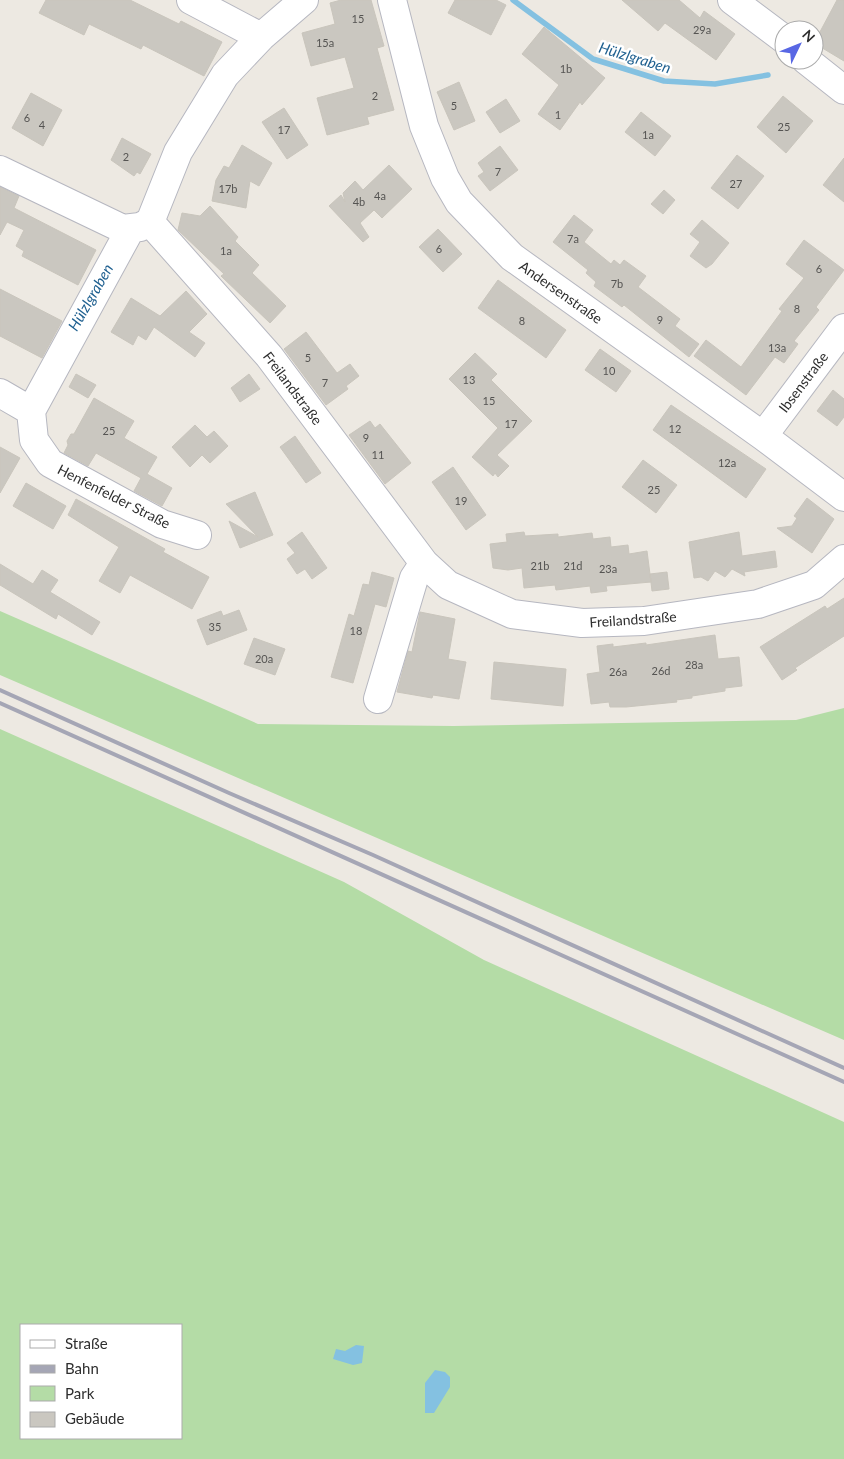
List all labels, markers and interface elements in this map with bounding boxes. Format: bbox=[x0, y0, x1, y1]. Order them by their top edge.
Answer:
house number: 15 bbox=[352, 12, 364, 25]
north arrow bbox=[774, 20, 824, 70]
house number: 29a bbox=[693, 23, 711, 36]
text: N bbox=[799, 26, 819, 46]
house number: 15a bbox=[316, 36, 334, 49]
water label: Hülzlgraben bbox=[597, 38, 673, 76]
house number: 1b bbox=[560, 62, 572, 75]
house number: 2 bbox=[372, 89, 378, 102]
house number: 5 bbox=[451, 99, 457, 112]
house number: 1 bbox=[555, 108, 561, 121]
house number: 6 bbox=[24, 111, 30, 124]
house number: 4 bbox=[39, 118, 46, 131]
house number: 25 bbox=[778, 120, 790, 133]
house number: 17 bbox=[278, 123, 290, 136]
house number: 1a bbox=[642, 128, 654, 141]
house number: 2 bbox=[123, 150, 129, 163]
house number: 7 bbox=[495, 165, 501, 178]
house number: 27 bbox=[730, 177, 742, 190]
house number: 17b bbox=[219, 182, 237, 195]
house number: 4a bbox=[374, 189, 386, 202]
house number: 4b bbox=[353, 195, 365, 208]
house number: 7a bbox=[567, 232, 579, 245]
house number: 6 bbox=[436, 242, 442, 255]
house number: 1a bbox=[220, 244, 232, 257]
street label: Andersenstraße bbox=[516, 257, 606, 327]
water label: Hülzlgraben bbox=[64, 260, 116, 334]
house number: 6 bbox=[816, 262, 822, 275]
house number: 7b bbox=[611, 277, 623, 290]
house number: 8 bbox=[794, 302, 800, 315]
house number: 9 bbox=[657, 313, 663, 326]
house number: 8 bbox=[519, 314, 525, 327]
house number: 13a bbox=[768, 341, 786, 354]
street label: Freilandstraße bbox=[260, 348, 326, 428]
street label: Ibsenstraße bbox=[775, 348, 831, 416]
house number: 5 bbox=[305, 351, 311, 364]
house number: 10 bbox=[603, 364, 616, 377]
house number: 13 bbox=[463, 373, 475, 386]
house number: 7 bbox=[322, 376, 328, 389]
house number: 15 bbox=[483, 394, 495, 407]
house number: 17 bbox=[505, 417, 517, 430]
house number: 12 bbox=[669, 422, 681, 435]
house number: 25 bbox=[103, 424, 115, 437]
house number: 9 bbox=[363, 431, 369, 444]
house number: 11 bbox=[372, 448, 384, 461]
house number: 12a bbox=[718, 456, 736, 469]
street label: Henfenfelder Straße bbox=[55, 460, 173, 532]
house number: 25 bbox=[648, 483, 660, 496]
house number: 19 bbox=[455, 494, 467, 507]
house number: 21b bbox=[531, 559, 549, 572]
house number: 21d bbox=[564, 559, 582, 572]
house number: 23a bbox=[599, 562, 617, 575]
street label: Freilandstraße bbox=[589, 607, 677, 631]
house number: 35 bbox=[209, 620, 221, 633]
house number: 18 bbox=[350, 624, 362, 637]
house number: 20a bbox=[255, 652, 273, 665]
house number: 28a bbox=[685, 658, 703, 671]
house number: 26d bbox=[652, 664, 670, 677]
house number: 26a bbox=[609, 665, 627, 678]
legend bbox=[20, 1324, 182, 1439]
text: Straße bbox=[65, 1334, 108, 1352]
text: Bahn bbox=[65, 1359, 99, 1377]
text: Park bbox=[65, 1384, 95, 1402]
text: Gebäude bbox=[65, 1409, 124, 1427]

